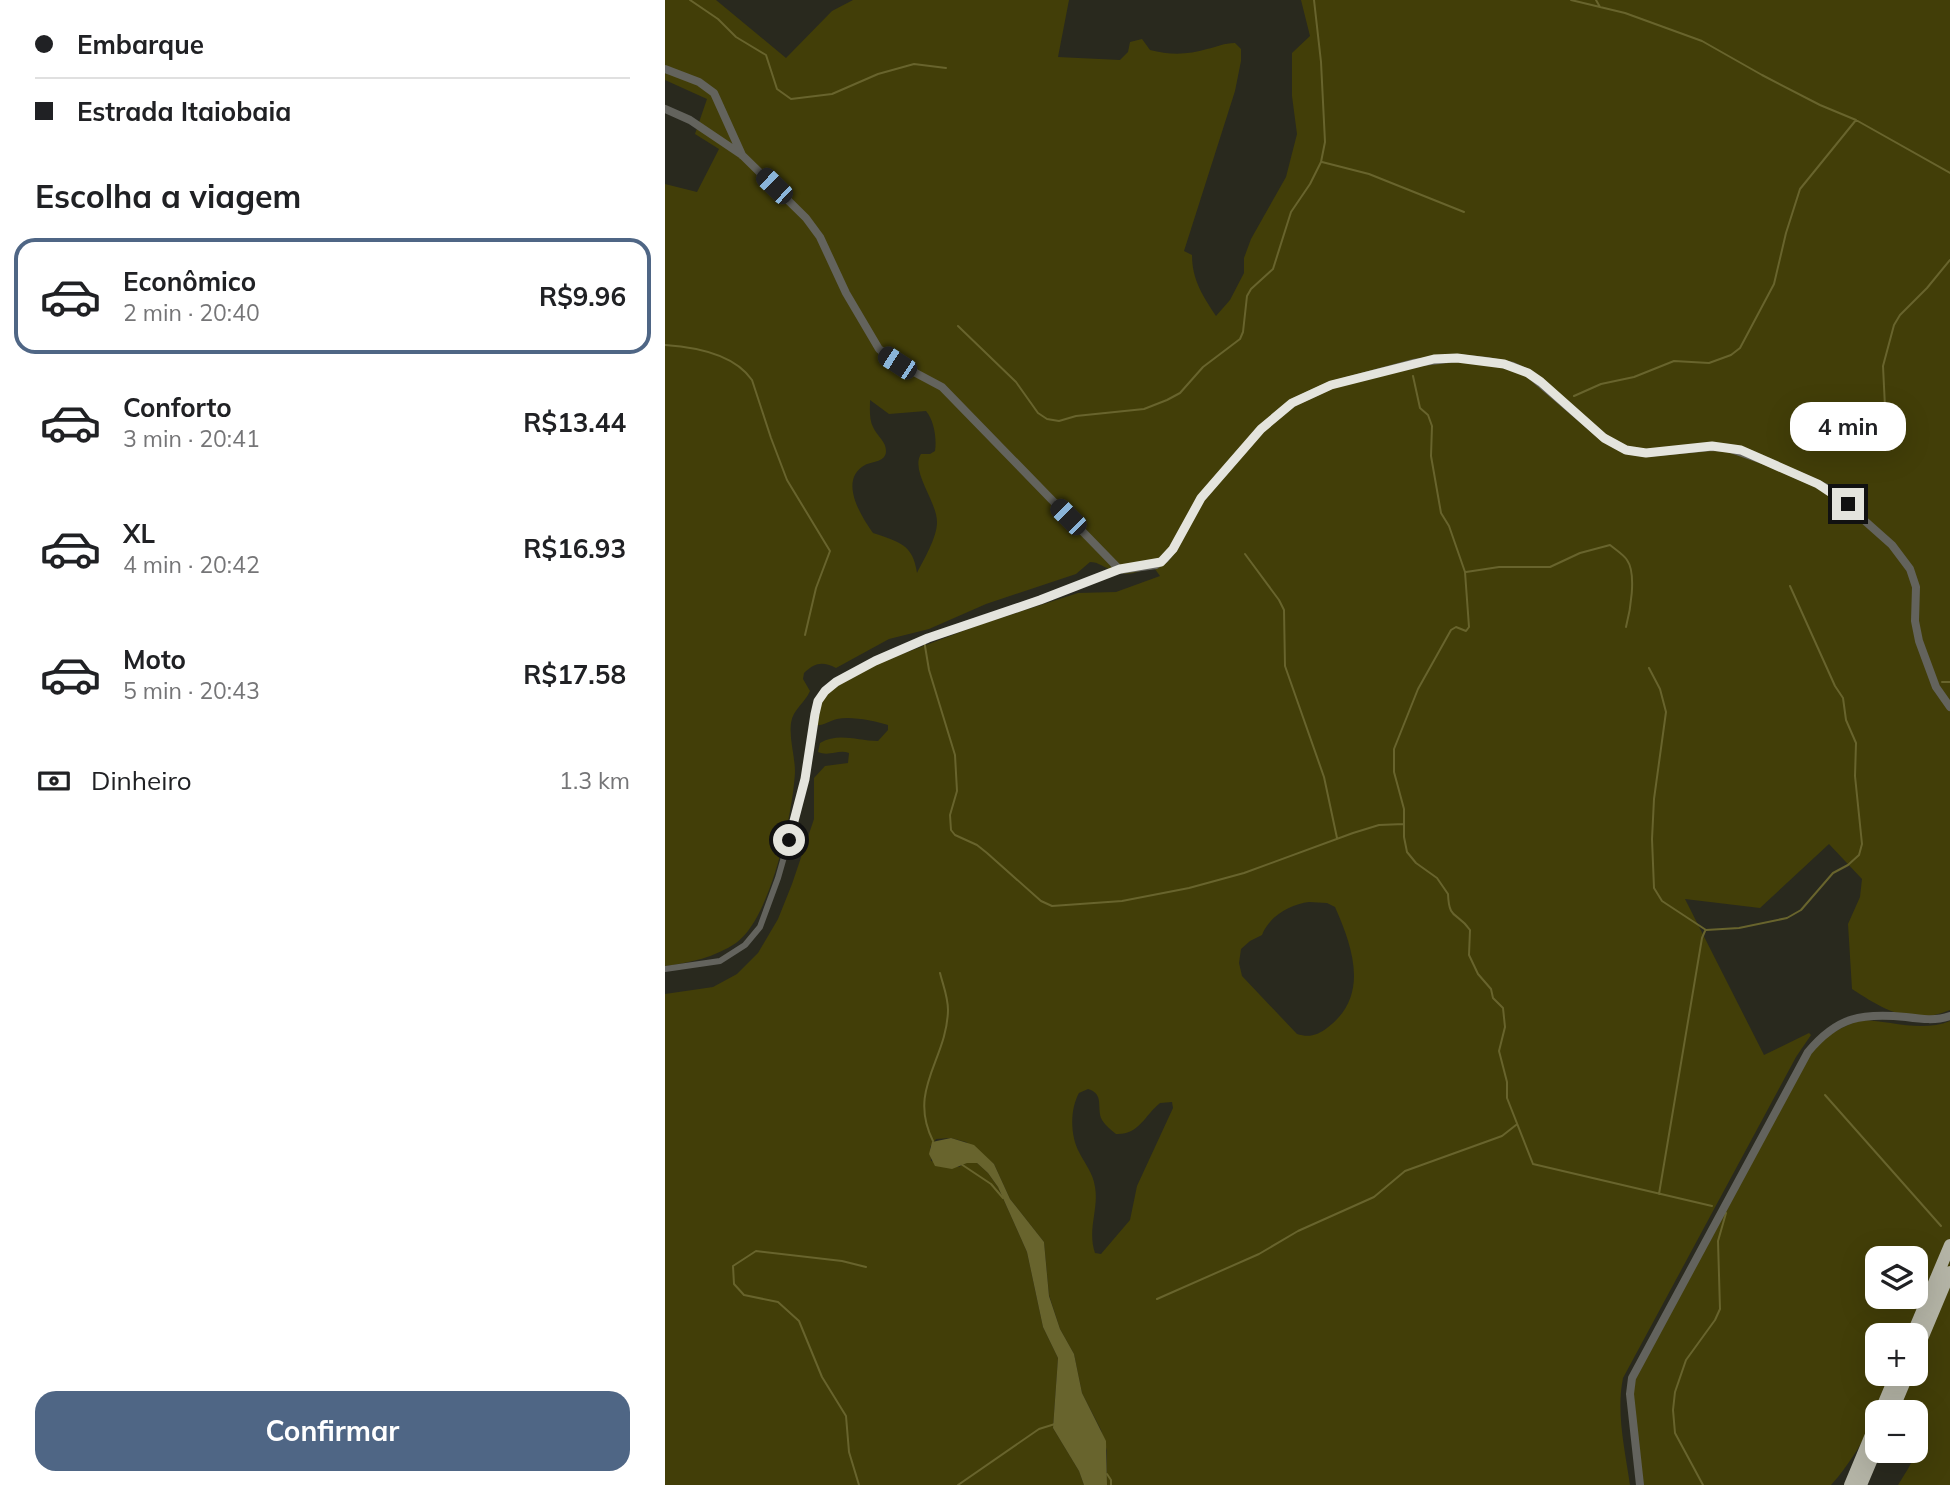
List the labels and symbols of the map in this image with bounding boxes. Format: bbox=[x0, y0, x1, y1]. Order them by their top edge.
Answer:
car bbox=[752, 164, 797, 208]
car bbox=[874, 343, 921, 383]
callout: 4 min bbox=[1790, 402, 1906, 452]
route end bbox=[1832, 488, 1864, 520]
car bbox=[1046, 495, 1091, 539]
route start bbox=[773, 824, 805, 856]

